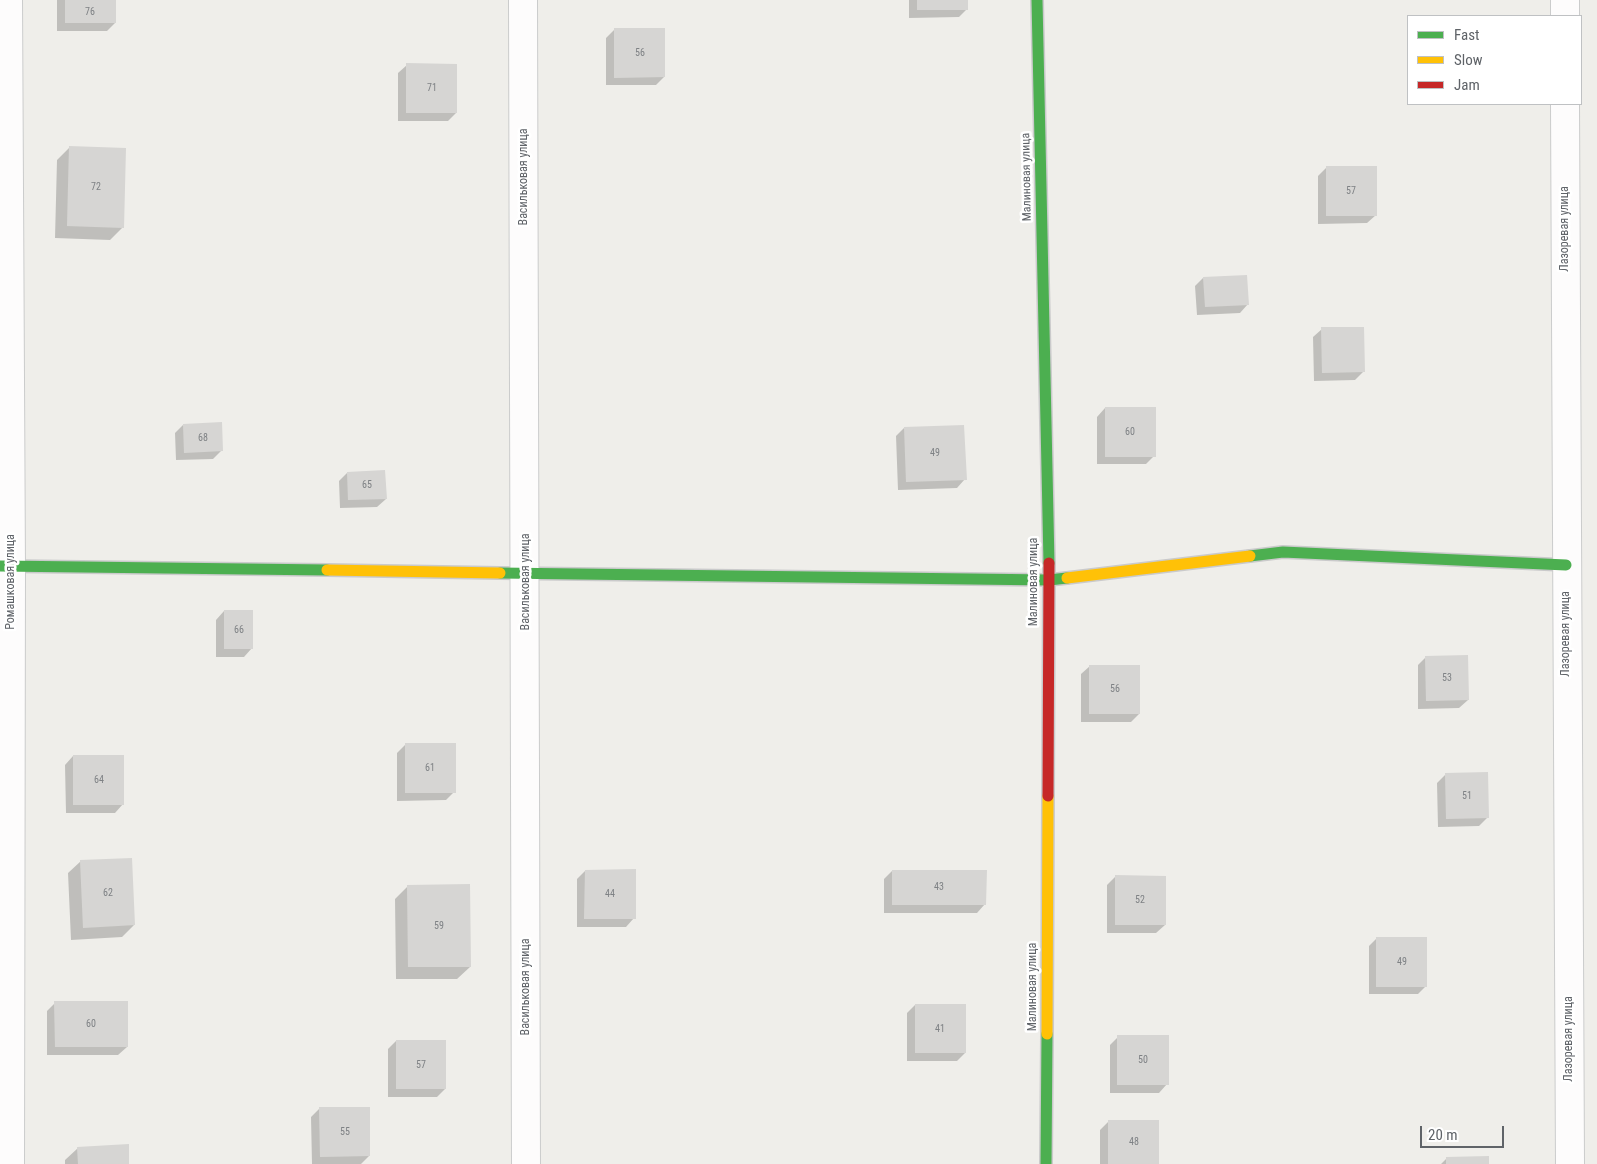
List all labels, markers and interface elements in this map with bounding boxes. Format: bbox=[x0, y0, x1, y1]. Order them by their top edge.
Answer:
house number: 76 bbox=[85, 6, 95, 18]
legend bbox=[1407, 15, 1582, 105]
text: Fast bbox=[1454, 26, 1479, 44]
house number: 56 bbox=[635, 47, 645, 59]
text: Slow bbox=[1454, 51, 1483, 69]
text: Jam bbox=[1454, 76, 1480, 94]
house number: 71 bbox=[427, 82, 437, 94]
street label: Васильковая улица bbox=[517, 129, 531, 225]
street label: Малиновая улица bbox=[1019, 133, 1035, 221]
house number: 72 bbox=[91, 181, 101, 193]
house number: 57 bbox=[1346, 185, 1356, 197]
street label: Лазоревая улица bbox=[1558, 186, 1572, 272]
house number: 60 bbox=[1125, 426, 1135, 438]
house number: 68 bbox=[198, 432, 208, 444]
house number: 49 bbox=[930, 447, 940, 459]
house number: 65 bbox=[362, 479, 372, 491]
street label: Ромашковая улица bbox=[4, 534, 18, 630]
street label: Васильковая улица bbox=[519, 534, 533, 630]
street label: Малиновая улица bbox=[1027, 538, 1041, 626]
street label: Лазоревая улица bbox=[1559, 591, 1573, 677]
house number: 66 bbox=[234, 624, 244, 636]
house number: 53 bbox=[1442, 672, 1452, 684]
house number: 56 bbox=[1110, 683, 1120, 695]
house number: 61 bbox=[425, 762, 435, 774]
house number: 64 bbox=[94, 774, 104, 786]
house number: 51 bbox=[1462, 790, 1472, 802]
house number: 43 bbox=[934, 881, 944, 893]
house number: 62 bbox=[103, 887, 113, 899]
house number: 44 bbox=[605, 888, 615, 900]
house number: 52 bbox=[1135, 894, 1145, 906]
house number: 59 bbox=[434, 920, 444, 932]
street label: Васильковая улица bbox=[519, 939, 533, 1035]
street label: Малиновая улица bbox=[1026, 943, 1040, 1031]
house number: 49 bbox=[1397, 956, 1407, 968]
street label: Лазоревая улица bbox=[1562, 996, 1576, 1082]
house number: 60 bbox=[86, 1018, 96, 1030]
house number: 41 bbox=[935, 1023, 945, 1035]
house number: 50 bbox=[1138, 1054, 1148, 1066]
house number: 57 bbox=[416, 1059, 426, 1071]
scale bar bbox=[1422, 1116, 1506, 1148]
house number: 55 bbox=[340, 1126, 350, 1138]
text: 20 m bbox=[1428, 1126, 1458, 1144]
house number: 48 bbox=[1129, 1136, 1139, 1148]

